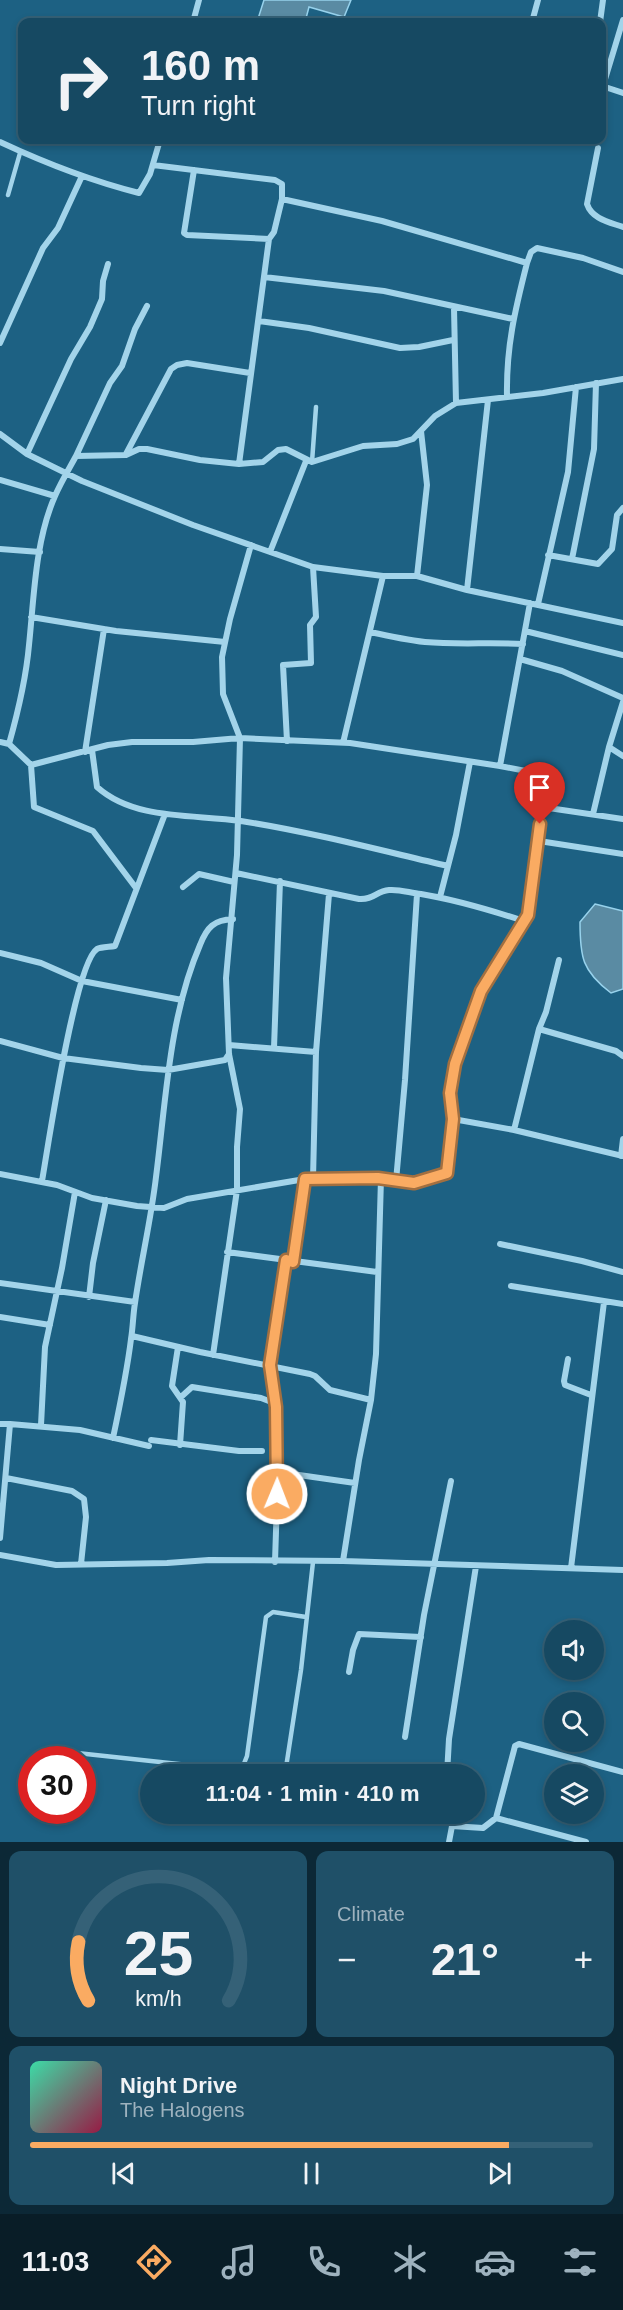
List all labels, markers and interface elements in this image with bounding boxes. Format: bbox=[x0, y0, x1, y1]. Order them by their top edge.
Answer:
icon: right bbox=[42, 42, 120, 120]
text: 160 m bbox=[141, 42, 260, 89]
text: Turn right bbox=[141, 91, 256, 121]
pin bbox=[514, 762, 565, 824]
icon: arrive bbox=[523, 771, 556, 804]
position arrow bbox=[245, 1462, 309, 1526]
map controls bbox=[544, 1620, 604, 1824]
button: sound bbox=[544, 1620, 604, 1680]
button: search bbox=[544, 1692, 604, 1752]
speed limit sign: 30 bbox=[18, 1746, 96, 1824]
button: layers bbox=[544, 1764, 604, 1824]
text: 11:04 · 1 min · 410 m bbox=[206, 1781, 420, 1806]
text: Climate bbox=[337, 1903, 405, 1925]
text: 25 bbox=[123, 1919, 193, 1988]
text: 21° bbox=[431, 1934, 499, 1985]
text: − bbox=[337, 1941, 356, 1978]
text: + bbox=[574, 1941, 593, 1978]
text: km/h bbox=[135, 1987, 181, 2011]
text: Night Drive bbox=[120, 2073, 237, 2098]
text: The Halogens bbox=[120, 2099, 245, 2121]
icon: previous bbox=[107, 2157, 140, 2190]
icon: pause bbox=[295, 2157, 328, 2190]
icon: next bbox=[483, 2157, 516, 2190]
icon: directions bbox=[133, 2241, 175, 2283]
icon: music bbox=[218, 2241, 260, 2283]
icon: phone bbox=[303, 2241, 345, 2283]
icon: climate bbox=[389, 2241, 431, 2283]
icon: car bbox=[474, 2241, 516, 2283]
icon: filters bbox=[559, 2241, 601, 2283]
text: 11:03 bbox=[22, 2247, 89, 2277]

